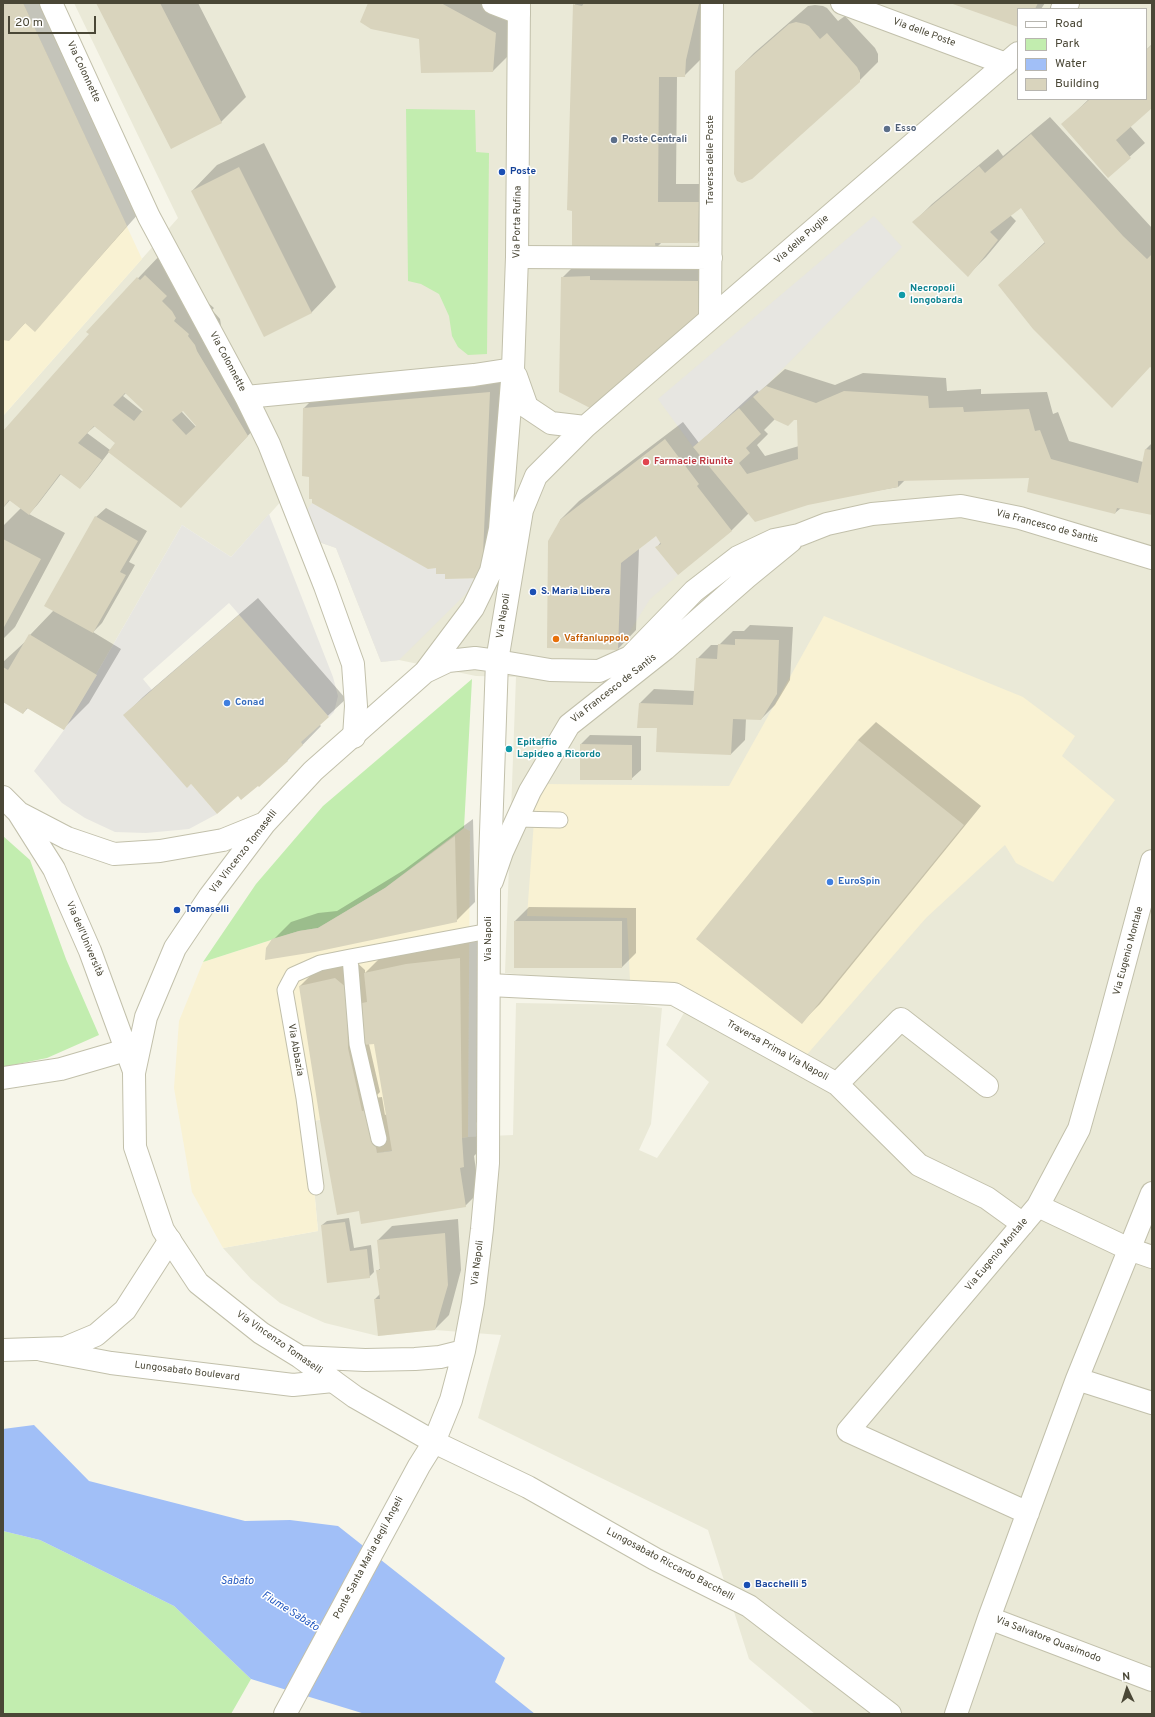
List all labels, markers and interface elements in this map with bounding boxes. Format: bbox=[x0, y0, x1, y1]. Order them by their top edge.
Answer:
scale bar bbox=[10, 8, 98, 34]
legend bbox=[1017, 8, 1147, 100]
text: 20 m bbox=[15, 15, 43, 31]
street label: Via delle Poste bbox=[891, 16, 957, 50]
text: Road bbox=[1055, 16, 1083, 32]
text: Park bbox=[1055, 36, 1080, 52]
street label: Via Colonnette bbox=[64, 39, 102, 105]
text: Water bbox=[1055, 56, 1087, 72]
text: Building bbox=[1055, 76, 1099, 92]
street label: Traversa delle Poste bbox=[705, 115, 717, 205]
place label: Esso bbox=[895, 123, 916, 135]
marker: Esso bbox=[882, 124, 892, 134]
place label: Poste Centrali bbox=[622, 134, 687, 146]
marker: Poste Centrali bbox=[609, 135, 619, 145]
place label: Poste bbox=[510, 166, 536, 178]
marker: Poste bbox=[497, 167, 507, 177]
street label: Via Porta Rufina bbox=[511, 186, 525, 258]
street label: Via delle Puglie bbox=[772, 213, 832, 267]
place label: Necropoli longobarda bbox=[910, 283, 962, 306]
marker: Necropoli longobarda bbox=[897, 290, 907, 300]
street label: Via Colonnette bbox=[206, 330, 248, 394]
place label: Farmacie Riunite bbox=[654, 456, 733, 468]
marker: Farmacie Riunite bbox=[641, 457, 651, 467]
street label: Via Francesco de Santis bbox=[995, 508, 1099, 546]
place label: S. Maria Libera bbox=[541, 586, 610, 598]
marker: S. Maria Libera bbox=[528, 587, 538, 597]
street label: Via Napoli bbox=[495, 593, 513, 639]
place label: Vaffanluppolo bbox=[564, 633, 629, 645]
marker: Vaffanluppolo bbox=[551, 634, 561, 644]
street label: Via Francesco de Santis bbox=[569, 652, 659, 726]
place label: Conad bbox=[235, 697, 264, 709]
marker: Conad bbox=[222, 698, 232, 708]
place label: Epitaffio Lapideo a Ricordo bbox=[517, 737, 601, 760]
marker: Epitaffio Lapideo a Ricordo bbox=[504, 744, 514, 754]
street label: Via Vincenzo Tomaselli bbox=[208, 808, 280, 896]
place label: EuroSpin bbox=[838, 876, 880, 888]
marker: EuroSpin bbox=[825, 877, 835, 887]
street label: Via dell'Università bbox=[63, 900, 105, 978]
place label: Tomaselli bbox=[185, 904, 229, 916]
marker: Tomaselli bbox=[172, 905, 182, 915]
street label: Via Eugenio Montale bbox=[1111, 905, 1147, 997]
street label: Via Napoli bbox=[483, 916, 495, 962]
street label: Traversa Prima Via Napoli bbox=[724, 1018, 830, 1084]
street label: Via Abbazia bbox=[284, 1023, 306, 1077]
street label: Via Eugenio Montale bbox=[963, 1216, 1031, 1294]
street label: Via Napoli bbox=[469, 1240, 487, 1286]
street label: Via Vincenzo Tomaselli bbox=[234, 1309, 324, 1377]
street label: Lungosabato Boulevard bbox=[134, 1360, 240, 1384]
street label: Ponte Santa Maria degli Angeli bbox=[332, 1495, 406, 1621]
street label: Lungosabato Riccardo Bacchelli bbox=[604, 1526, 736, 1604]
water label: Sabato bbox=[220, 1575, 254, 1589]
place label: Bacchelli 5 bbox=[755, 1579, 807, 1591]
marker: Bacchelli 5 bbox=[742, 1580, 752, 1590]
water label: Fiume Sabato bbox=[259, 1589, 321, 1635]
street label: Via Salvatore Quasimodo bbox=[993, 1614, 1103, 1666]
north arrow bbox=[1107, 1669, 1147, 1709]
text: N bbox=[1122, 1670, 1131, 1684]

